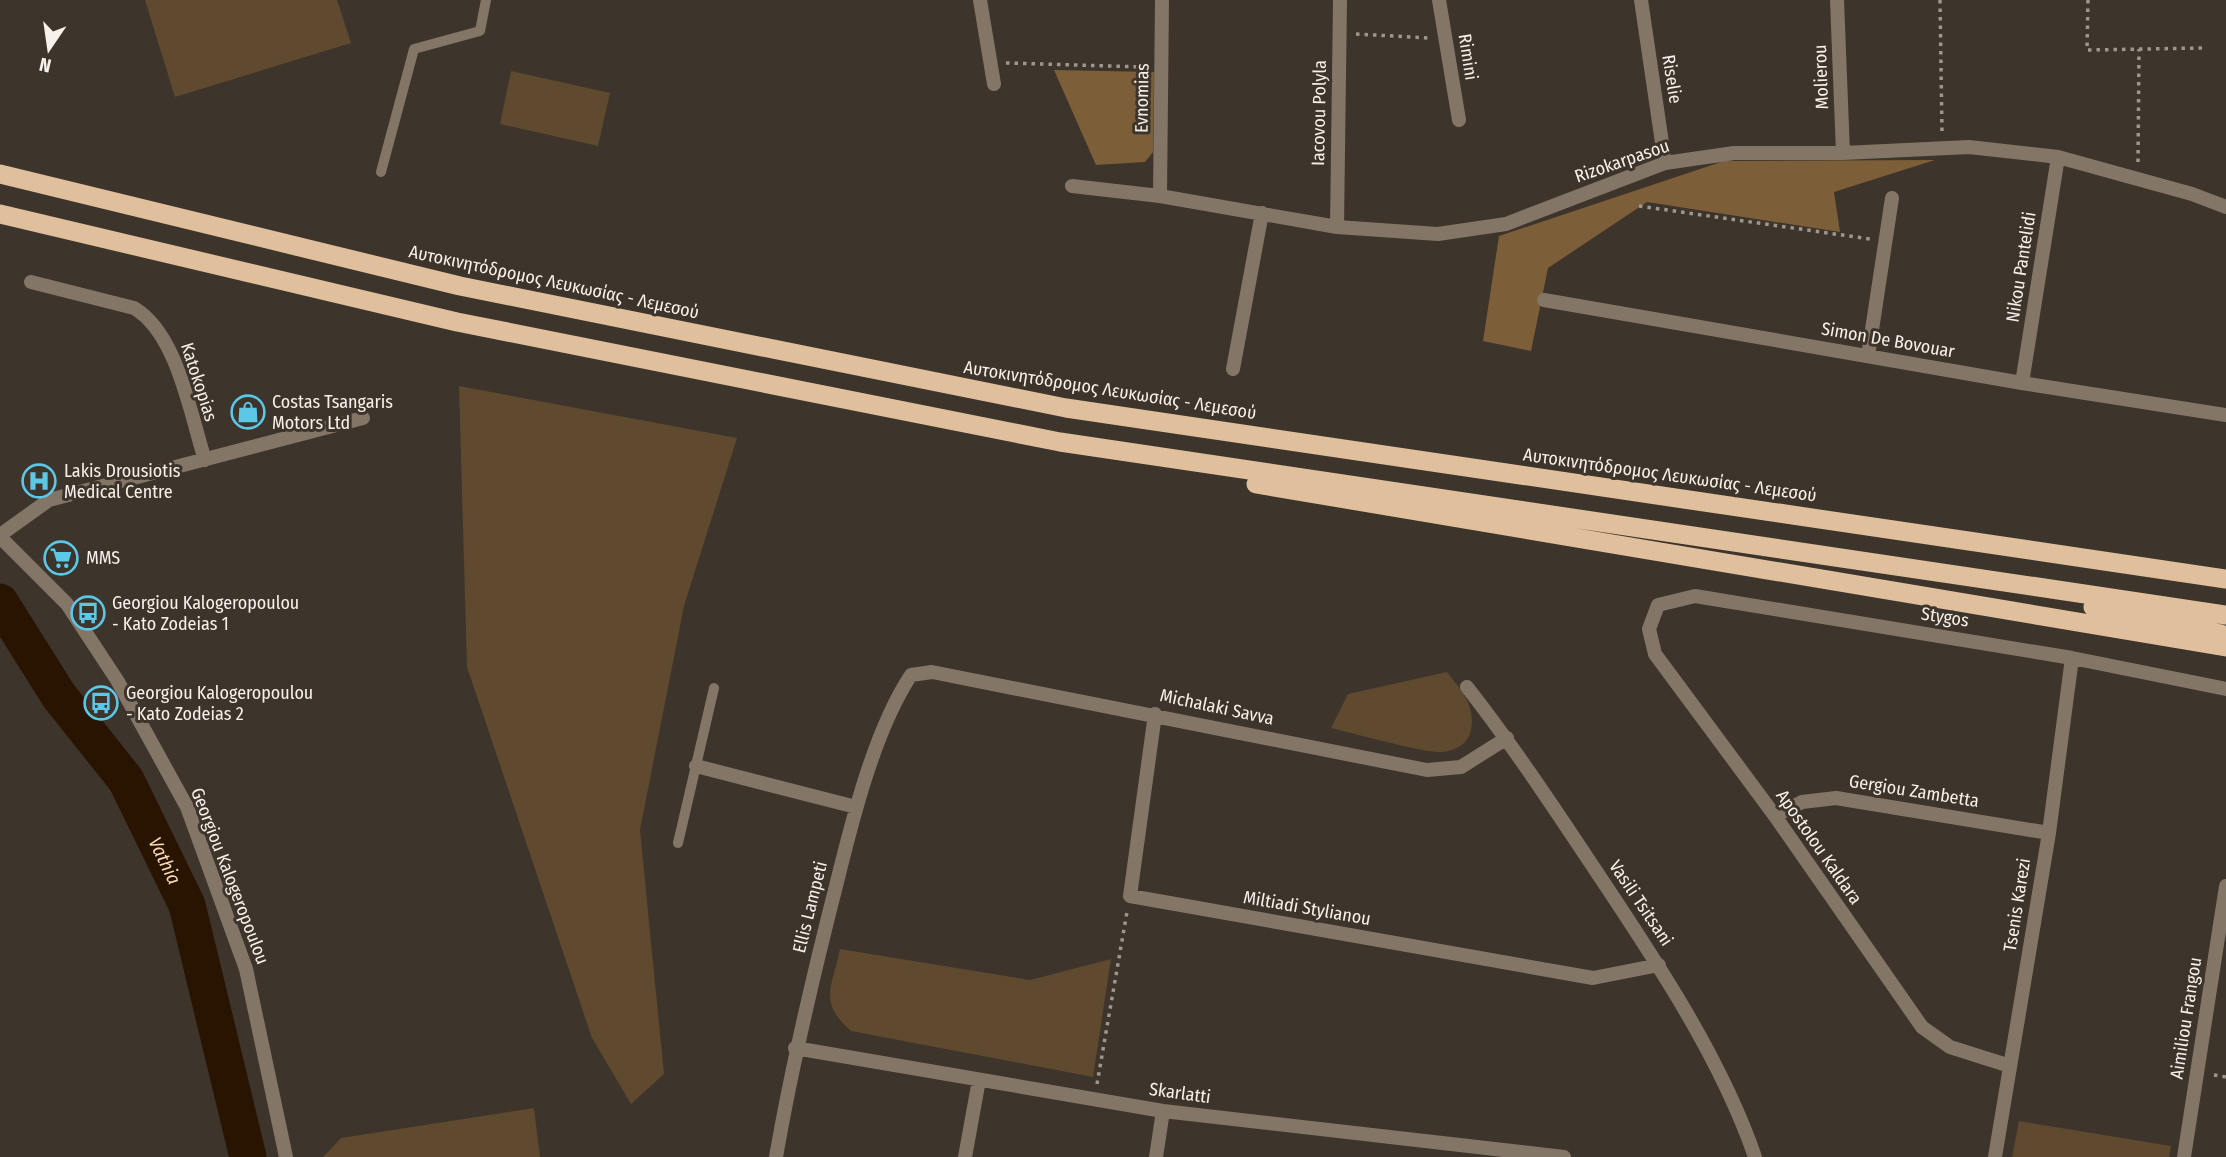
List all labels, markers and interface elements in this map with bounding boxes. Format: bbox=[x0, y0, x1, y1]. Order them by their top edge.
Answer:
north arrow bbox=[14, 14, 84, 84]
street label: Rimini bbox=[1453, 32, 1483, 82]
street label: Molierou bbox=[1809, 44, 1833, 110]
text: N bbox=[37, 53, 53, 78]
street label: Riselie bbox=[1657, 53, 1687, 105]
street label: Iacovou Polyla bbox=[1307, 60, 1331, 166]
street label: Evnomias bbox=[1130, 63, 1154, 133]
street label: Rizokarpasou bbox=[1572, 135, 1672, 187]
street label: Nikou Pantelidi bbox=[2001, 210, 2041, 324]
street label: Αυτοκινητόδρομος Λευκωσίας - Λεμεσού bbox=[407, 240, 701, 324]
street label: Simon De Bovouar bbox=[1819, 317, 1957, 363]
street label: Katokopias bbox=[176, 340, 222, 424]
street label: Αυτοκινητόδρομος Λευκωσίας - Λεμεσού bbox=[962, 356, 1258, 424]
place label: Costas Tsangaris Motors Ltd bbox=[272, 391, 393, 434]
shop icon: Costas Tsangaris Motors Ltd bbox=[229, 393, 267, 431]
street label: Αυτοκινητόδρομος Λευκωσίας - Λεμεσού bbox=[1522, 444, 1818, 506]
place label: Lakis Drousiotis Medical Centre bbox=[64, 460, 181, 503]
hospital icon: Lakis Drousiotis Medical Centre bbox=[20, 462, 58, 500]
supermarket icon: MMS bbox=[42, 539, 80, 577]
place label: MMS bbox=[86, 547, 120, 569]
place label: Georgiou Kalogeropoulou - Kato Zodeias 1 bbox=[112, 592, 299, 635]
bus stop icon: Georgiou Kalogeropoulou - Kato Zodeias 1 bbox=[69, 594, 107, 632]
street label: Stygos bbox=[1920, 602, 1971, 632]
place label: Georgiou Kalogeropoulou - Kato Zodeias 2 bbox=[126, 682, 313, 725]
bus stop icon: Georgiou Kalogeropoulou - Kato Zodeias 2 bbox=[82, 684, 120, 722]
street label: Michalaki Savva bbox=[1158, 684, 1276, 730]
street label: Gergiou Zambetta bbox=[1848, 770, 1981, 812]
street label: Georgiou Kalogeropoulou bbox=[186, 785, 274, 967]
street label: Apostolou Kaldara bbox=[1771, 785, 1867, 909]
water label: Vathia bbox=[144, 833, 187, 888]
street label: Vasili Tsitsani bbox=[1604, 856, 1678, 950]
street label: Tsenis Karezi bbox=[1999, 857, 2035, 953]
street label: Ellis Lampeti bbox=[788, 859, 832, 955]
street label: Miltiadi Stylianou bbox=[1242, 886, 1372, 930]
street label: Aimiliou Frangou bbox=[2166, 955, 2206, 1081]
street label: Skarlatti bbox=[1148, 1078, 1212, 1108]

